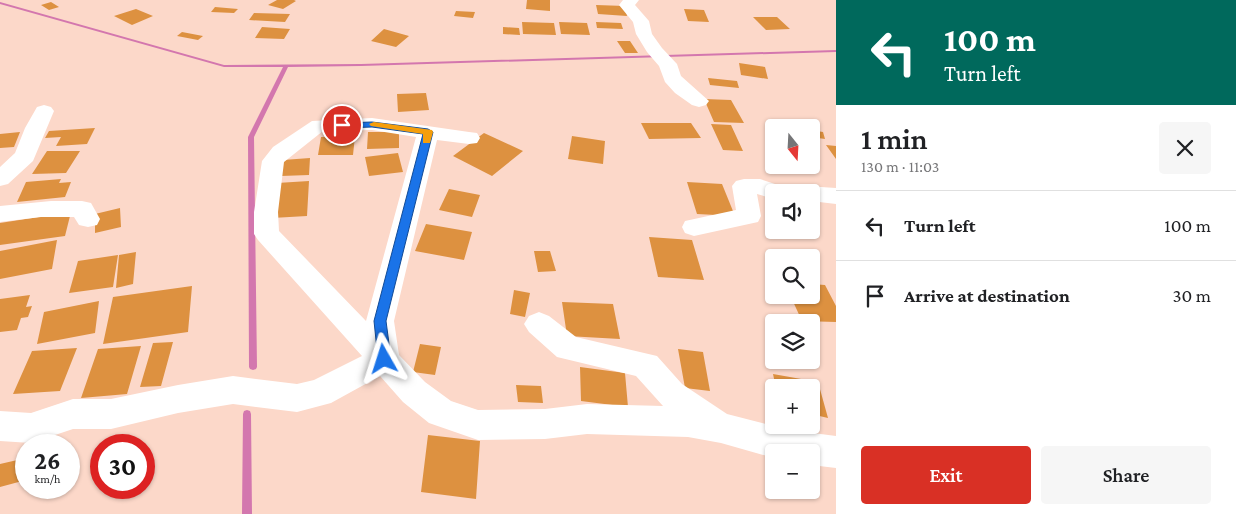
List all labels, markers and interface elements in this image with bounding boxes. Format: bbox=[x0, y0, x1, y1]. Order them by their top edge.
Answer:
icon: left bbox=[861, 20, 926, 85]
text: 100 m bbox=[944, 20, 1036, 59]
text: Turn left bbox=[944, 61, 1021, 86]
pin bbox=[321, 104, 363, 146]
icon: arrive bbox=[328, 111, 356, 139]
north arrow bbox=[765, 119, 820, 174]
map controls bbox=[765, 119, 820, 499]
text: 1 min bbox=[861, 122, 928, 155]
button: close bbox=[1159, 122, 1211, 174]
text: 130 m · 11:03 bbox=[861, 158, 939, 175]
button: sound bbox=[765, 184, 820, 239]
icon: left bbox=[861, 212, 889, 240]
text: Turn left bbox=[904, 215, 976, 236]
text: 100 m bbox=[1164, 215, 1211, 236]
button: search bbox=[765, 249, 820, 304]
icon: arrive bbox=[861, 282, 889, 310]
text: Arrive at destination bbox=[904, 285, 1070, 306]
text: 30 m bbox=[1172, 285, 1211, 306]
button: layers bbox=[765, 314, 820, 369]
position arrow bbox=[357, 332, 409, 384]
button: + bbox=[765, 379, 820, 434]
speed limit sign: 30 bbox=[90, 434, 155, 499]
button: − bbox=[765, 444, 820, 499]
button: Exit bbox=[861, 446, 1031, 504]
button: Share bbox=[1041, 446, 1211, 504]
text: 26 bbox=[34, 447, 61, 474]
text: km/h bbox=[35, 472, 60, 486]

